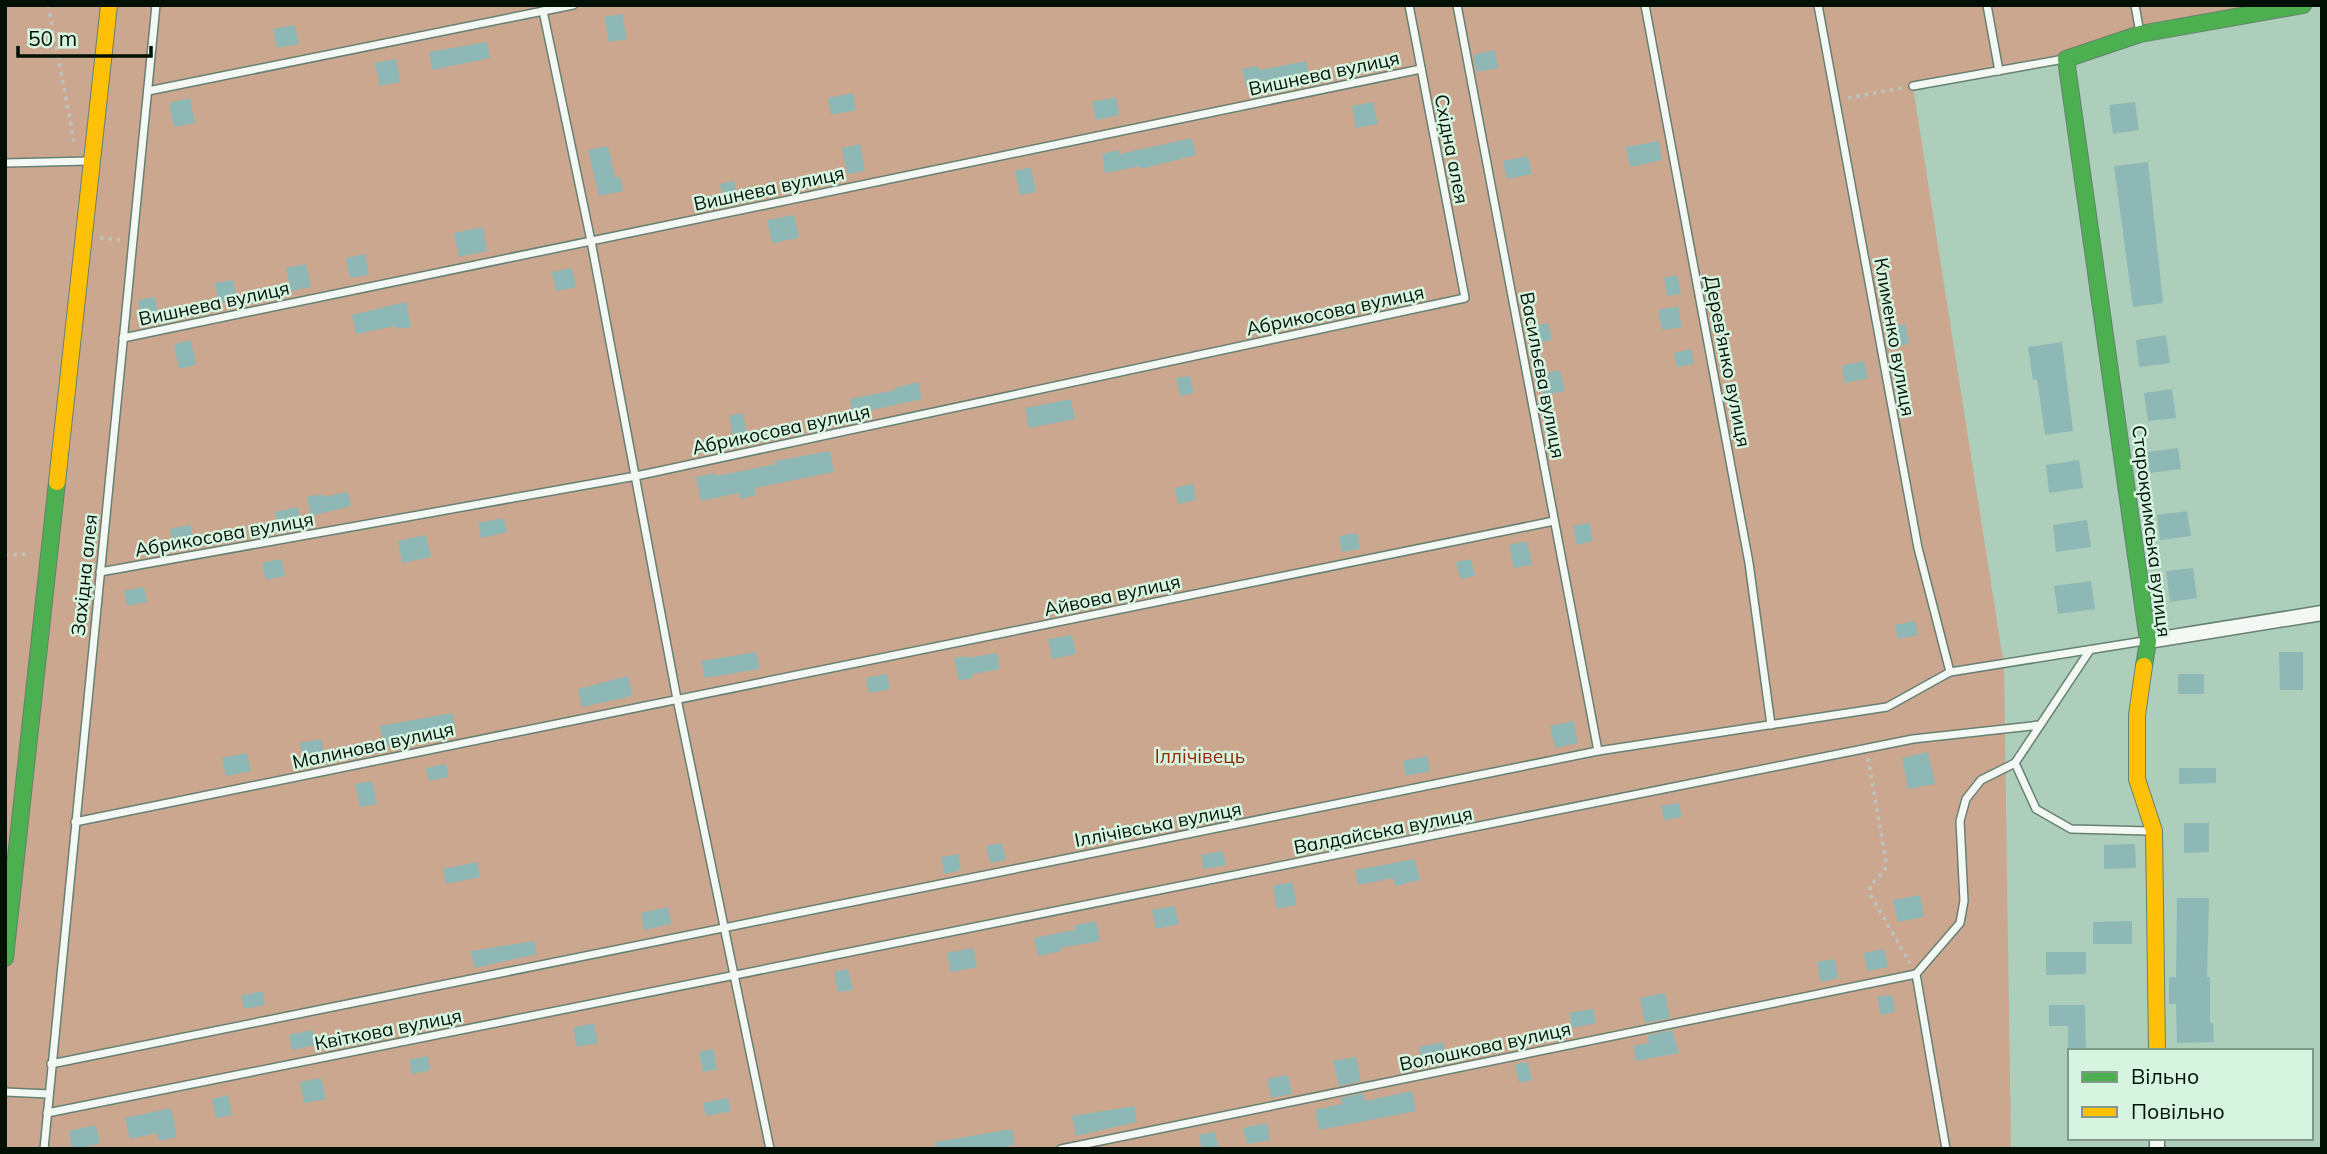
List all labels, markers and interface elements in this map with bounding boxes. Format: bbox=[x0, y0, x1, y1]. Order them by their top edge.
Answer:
scale bar bbox=[18, 14, 150, 58]
text: 50 m bbox=[28, 25, 77, 51]
street label: Вишнева вулиця bbox=[1246, 45, 1402, 101]
street label: Східна алея bbox=[1430, 92, 1474, 206]
street label: Вишнева вулиця bbox=[691, 160, 847, 216]
street label: Клименко вулиця bbox=[1869, 256, 1921, 418]
street label: Дерев'янко вулиця bbox=[1700, 273, 1756, 449]
street label: Вишнева вулиця bbox=[136, 275, 292, 331]
street label: Абрикосова вулиця bbox=[1244, 279, 1426, 341]
street label: Васильєва вулиця bbox=[1515, 290, 1571, 460]
street label: Абрикосова вулиця bbox=[690, 398, 872, 460]
street label: Старокримська вулиця bbox=[2127, 424, 2177, 638]
street label: Абрикосова вулиця bbox=[133, 506, 315, 562]
street label: Західна алея bbox=[66, 513, 102, 637]
street label: Айвова вулиця bbox=[1042, 569, 1182, 621]
street label: Малинова вулиця bbox=[290, 716, 456, 774]
park label: Іллічівець bbox=[1155, 744, 1245, 768]
street label: Іллічівська вулиця bbox=[1072, 796, 1244, 852]
street label: Валдайська вулиця bbox=[1292, 801, 1474, 859]
street label: Квіткова вулиця bbox=[312, 1003, 464, 1055]
street label: Волошкова вулиця bbox=[1397, 1016, 1573, 1076]
legend bbox=[2068, 1049, 2313, 1140]
text: Вільно bbox=[2131, 1063, 2199, 1089]
text: Повільно bbox=[2131, 1098, 2225, 1124]

